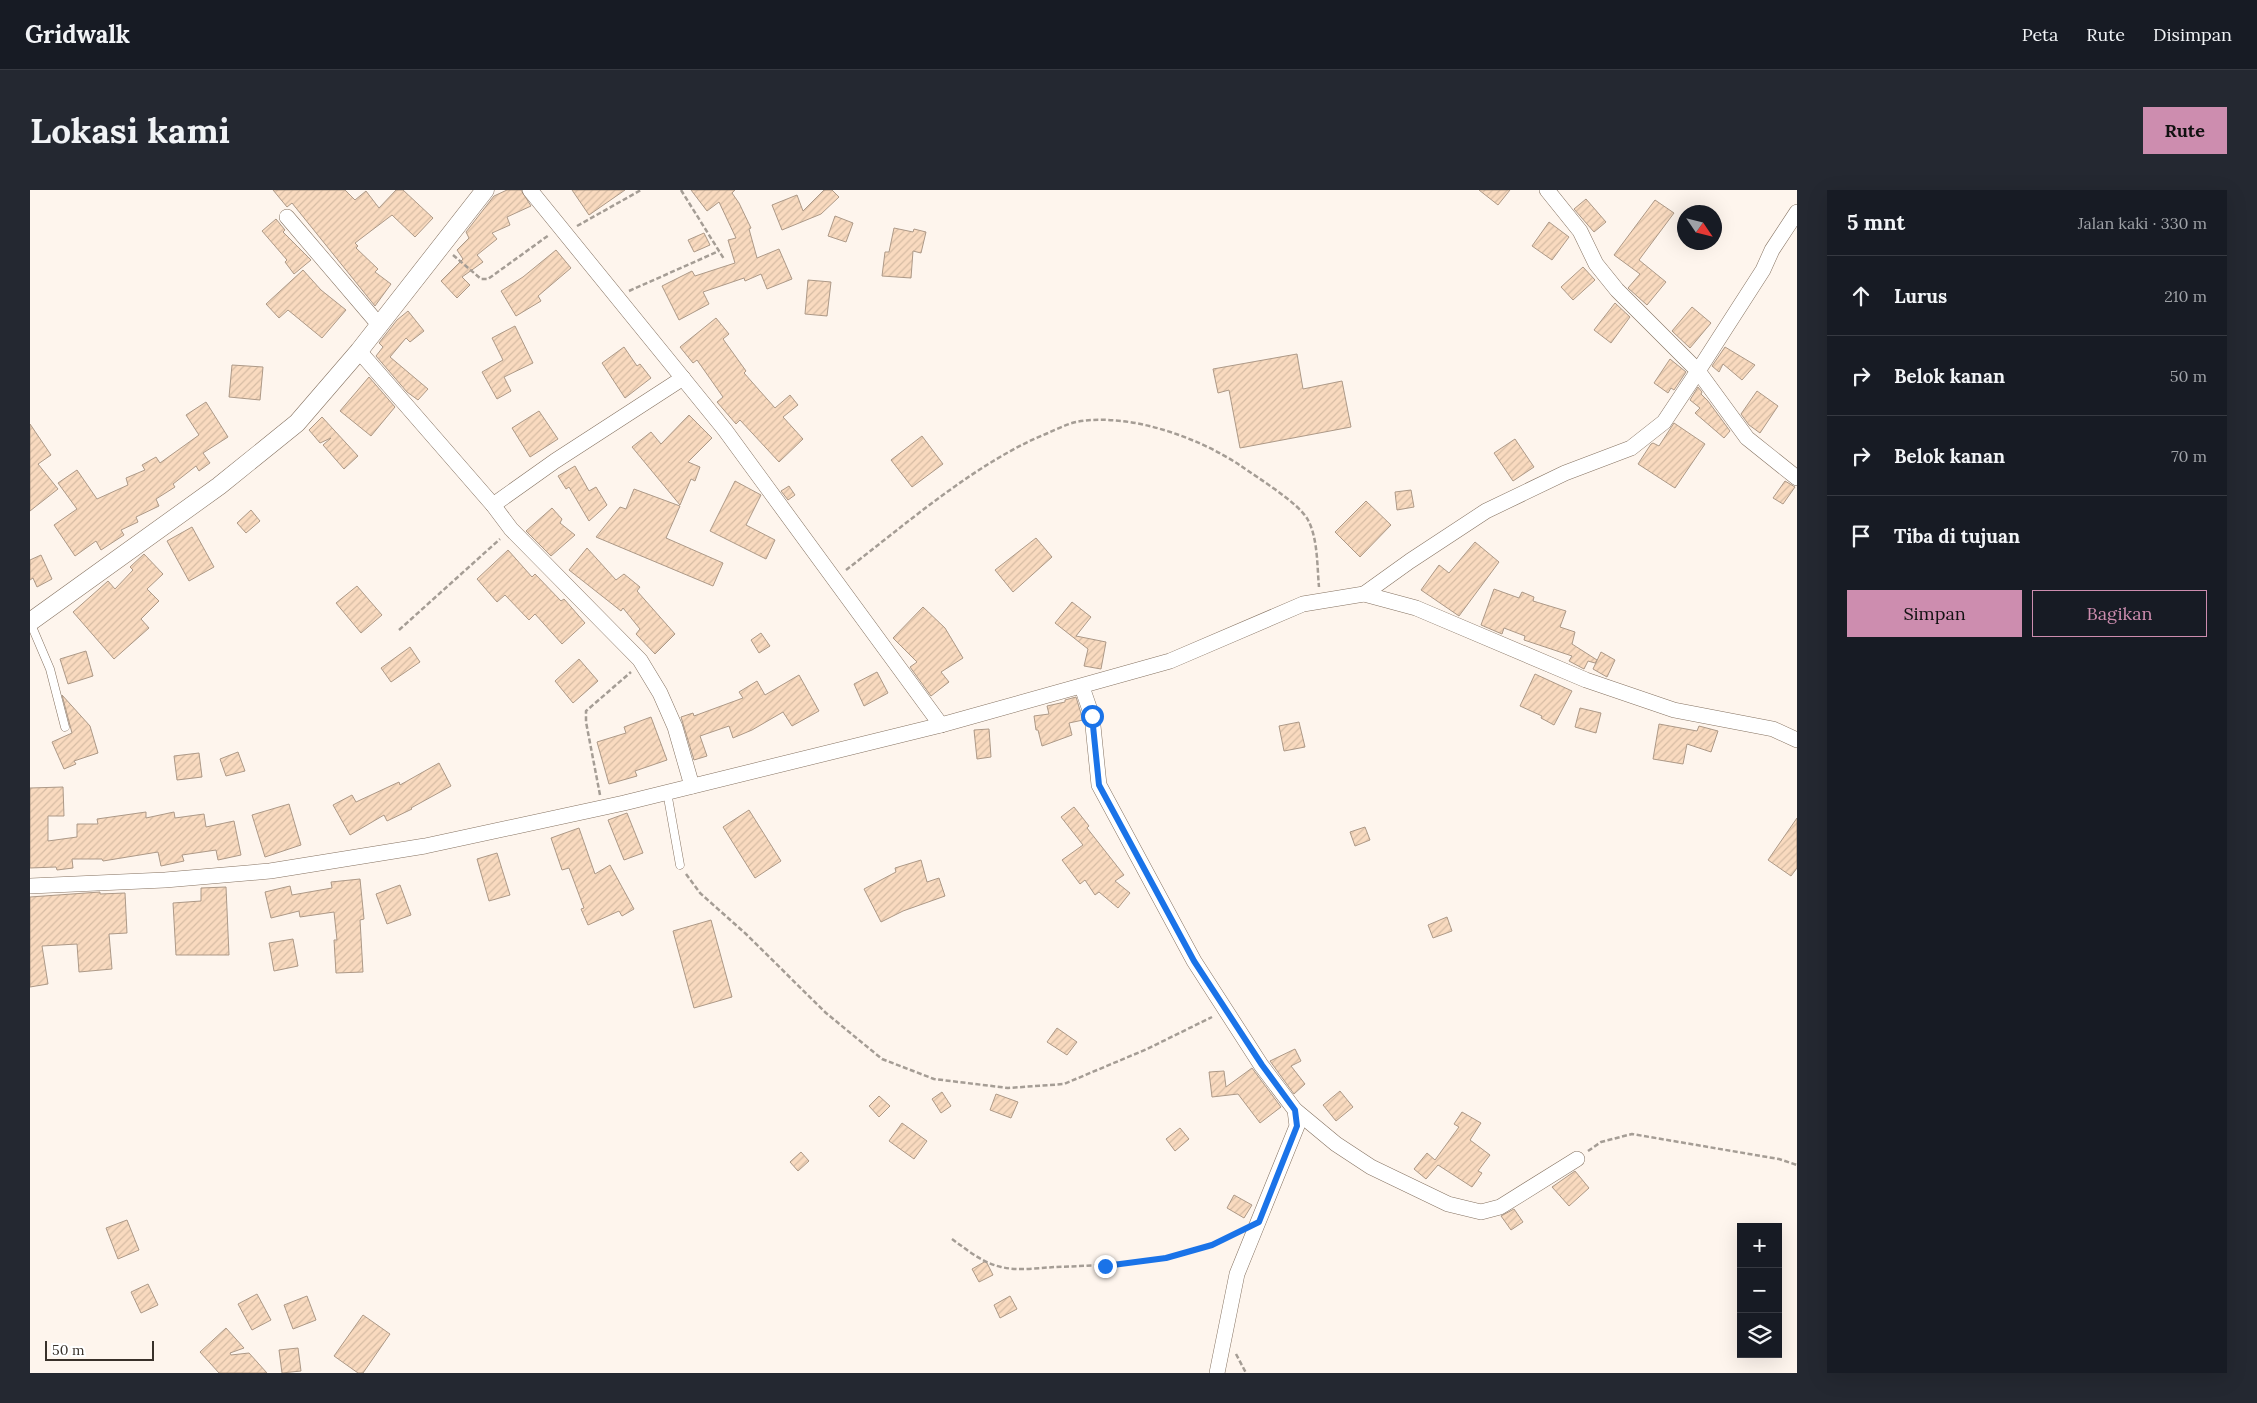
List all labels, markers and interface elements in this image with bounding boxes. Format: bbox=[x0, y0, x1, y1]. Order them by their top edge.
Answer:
text: Gridwalk bbox=[25, 19, 130, 50]
text: Peta bbox=[2022, 23, 2058, 46]
text: Rute bbox=[2086, 23, 2125, 46]
text: Disimpan bbox=[2153, 23, 2232, 46]
button: Rute bbox=[2143, 107, 2227, 154]
text: Lokasi kami bbox=[30, 108, 230, 153]
north arrow bbox=[1677, 205, 1722, 250]
text: 5 mnt bbox=[1847, 209, 1905, 236]
text: Jalan kaki · 330 m bbox=[2078, 213, 2207, 233]
icon: ahead bbox=[1847, 282, 1875, 310]
text: Lurus bbox=[1894, 284, 1947, 308]
text: 210 m bbox=[2164, 286, 2207, 306]
icon: right bbox=[1847, 362, 1875, 390]
text: Belok kanan bbox=[1894, 364, 2005, 388]
text: 50 m bbox=[2170, 366, 2207, 386]
icon: right bbox=[1847, 442, 1875, 470]
text: Belok kanan bbox=[1894, 444, 2005, 468]
text: 70 m bbox=[2171, 446, 2207, 466]
icon: arrive bbox=[1847, 522, 1875, 550]
text: Tiba di tujuan bbox=[1894, 524, 2020, 548]
button: Simpan bbox=[1847, 590, 2022, 637]
button: Bagikan bbox=[2032, 590, 2207, 637]
route start bbox=[1081, 705, 1104, 728]
map controls bbox=[1737, 1223, 1782, 1358]
button: + bbox=[1737, 1223, 1782, 1268]
route end bbox=[1094, 1255, 1117, 1278]
button: − bbox=[1737, 1268, 1782, 1313]
button: layers bbox=[1737, 1313, 1782, 1358]
scale bar bbox=[45, 1338, 154, 1361]
text: 50 m bbox=[52, 1341, 85, 1359]

